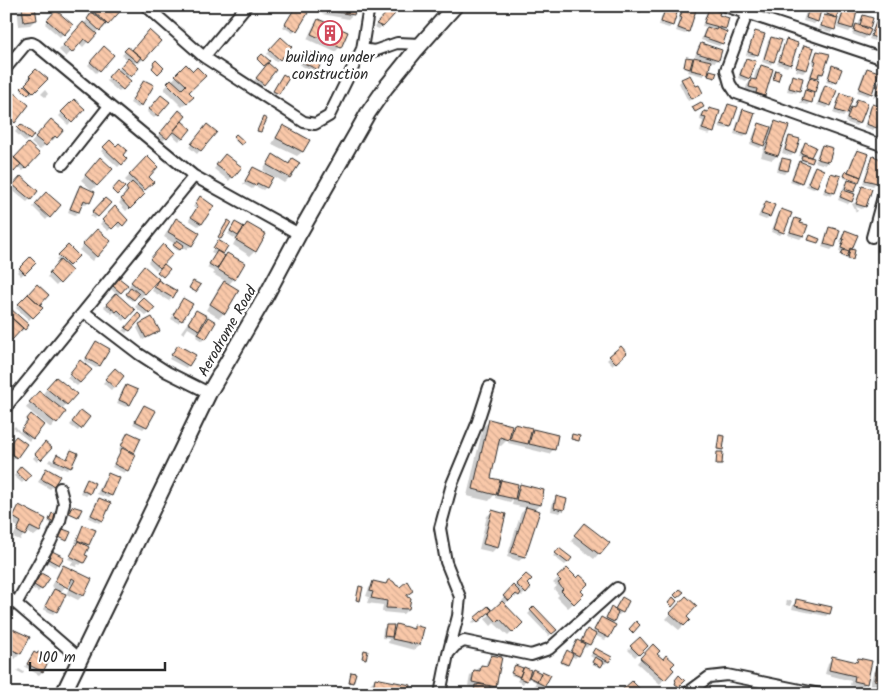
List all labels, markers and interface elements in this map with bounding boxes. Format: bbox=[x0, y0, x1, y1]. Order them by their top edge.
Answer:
building icon: building under construction bbox=[317, 20, 343, 46]
place label: building under construction bbox=[286, 46, 376, 87]
street label: Aerodrome Road bbox=[192, 281, 264, 382]
scale bar bbox=[30, 640, 165, 672]
text: 100 m bbox=[38, 646, 76, 670]

